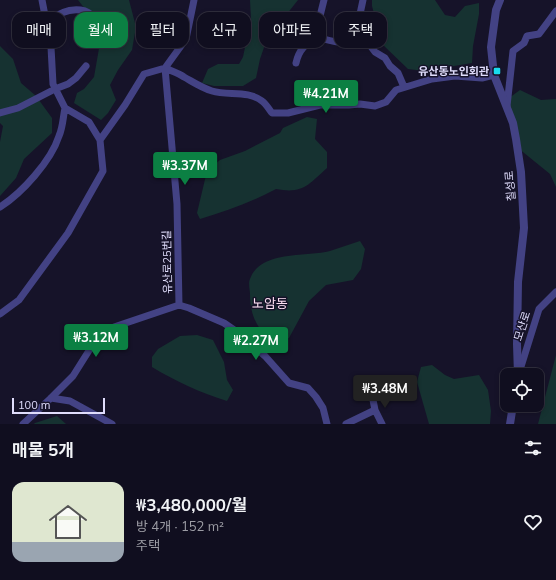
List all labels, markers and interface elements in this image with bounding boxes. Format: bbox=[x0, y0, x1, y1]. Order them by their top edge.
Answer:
chip: 매매 bbox=[12, 12, 66, 48]
chip: 월세 bbox=[74, 12, 128, 48]
chip: 필터 bbox=[136, 12, 189, 48]
chip: 신규 bbox=[197, 12, 251, 48]
chip: 아파트 bbox=[259, 12, 326, 48]
chip: 주택 bbox=[334, 12, 387, 48]
place label: 유산동노인회관 bbox=[418, 64, 489, 78]
marker: 유산동노인회관 bbox=[492, 66, 502, 76]
pin: ₩4.21M bbox=[293, 80, 359, 114]
text: ₩4.21M bbox=[303, 85, 349, 101]
pin: ₩3.37M bbox=[152, 152, 218, 186]
text: ₩3.37M bbox=[162, 157, 208, 173]
street label: 칠성로 bbox=[502, 170, 518, 202]
street label: 유산로25번길 bbox=[159, 230, 175, 294]
district label: 노암동 bbox=[252, 295, 288, 311]
street label: 모산로 bbox=[511, 309, 533, 343]
pin: ₩3.12M bbox=[63, 324, 129, 358]
pin: ₩2.27M bbox=[223, 327, 289, 361]
text: ₩3.12M bbox=[73, 329, 119, 345]
text: ₩2.27M bbox=[233, 332, 279, 348]
map controls bbox=[500, 368, 544, 412]
button: locate bbox=[500, 368, 544, 412]
pin: ₩3.48M bbox=[352, 375, 418, 409]
text: ₩3.48M bbox=[362, 380, 408, 396]
scale bar bbox=[12, 396, 105, 415]
text: 100 m bbox=[18, 398, 50, 412]
icon: filters bbox=[522, 437, 544, 459]
text: 매물 5개 bbox=[12, 439, 74, 460]
text: ₩3,480,000/월 bbox=[136, 494, 247, 515]
icon: home bbox=[44, 498, 92, 546]
icon: heart bbox=[522, 511, 544, 533]
text: 방 4개 · 152 m² bbox=[136, 518, 224, 534]
text: 주택 bbox=[136, 537, 160, 553]

